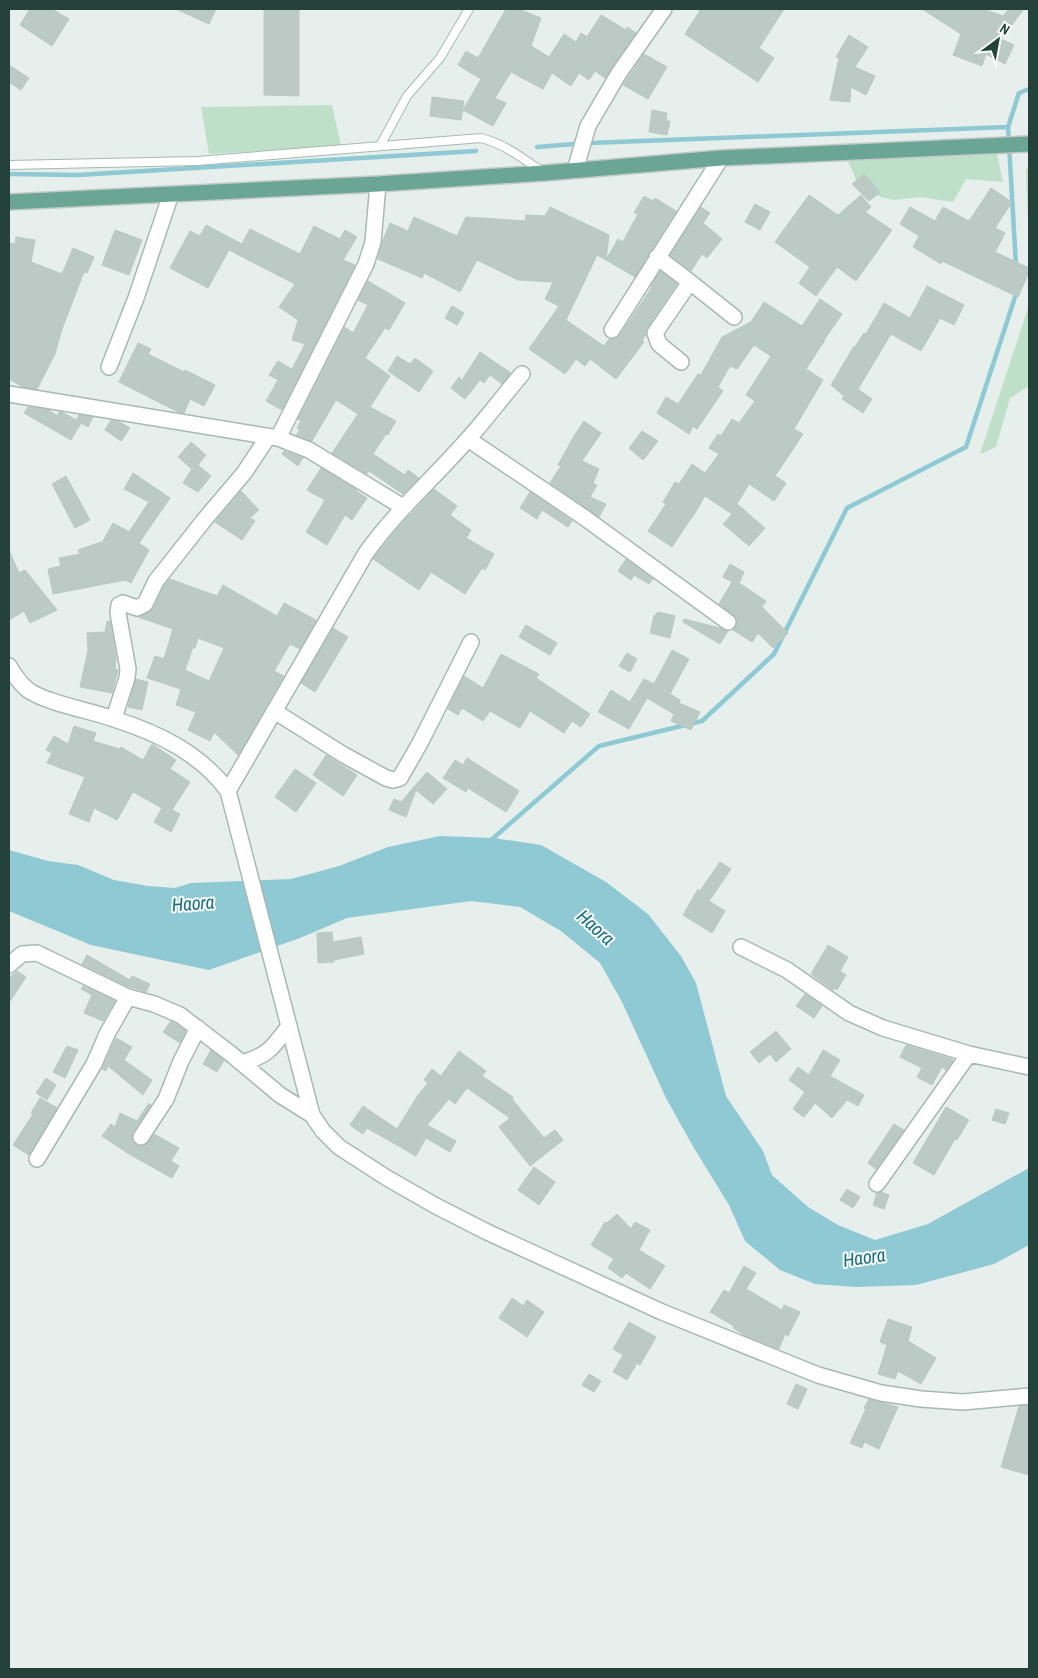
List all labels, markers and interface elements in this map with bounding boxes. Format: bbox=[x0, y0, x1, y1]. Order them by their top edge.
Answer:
north arrow bbox=[973, 15, 1023, 65]
text: N bbox=[997, 19, 1013, 39]
water label: Haora bbox=[171, 889, 215, 917]
water label: Haora bbox=[572, 903, 621, 951]
water label: Haora bbox=[841, 1241, 887, 1273]

